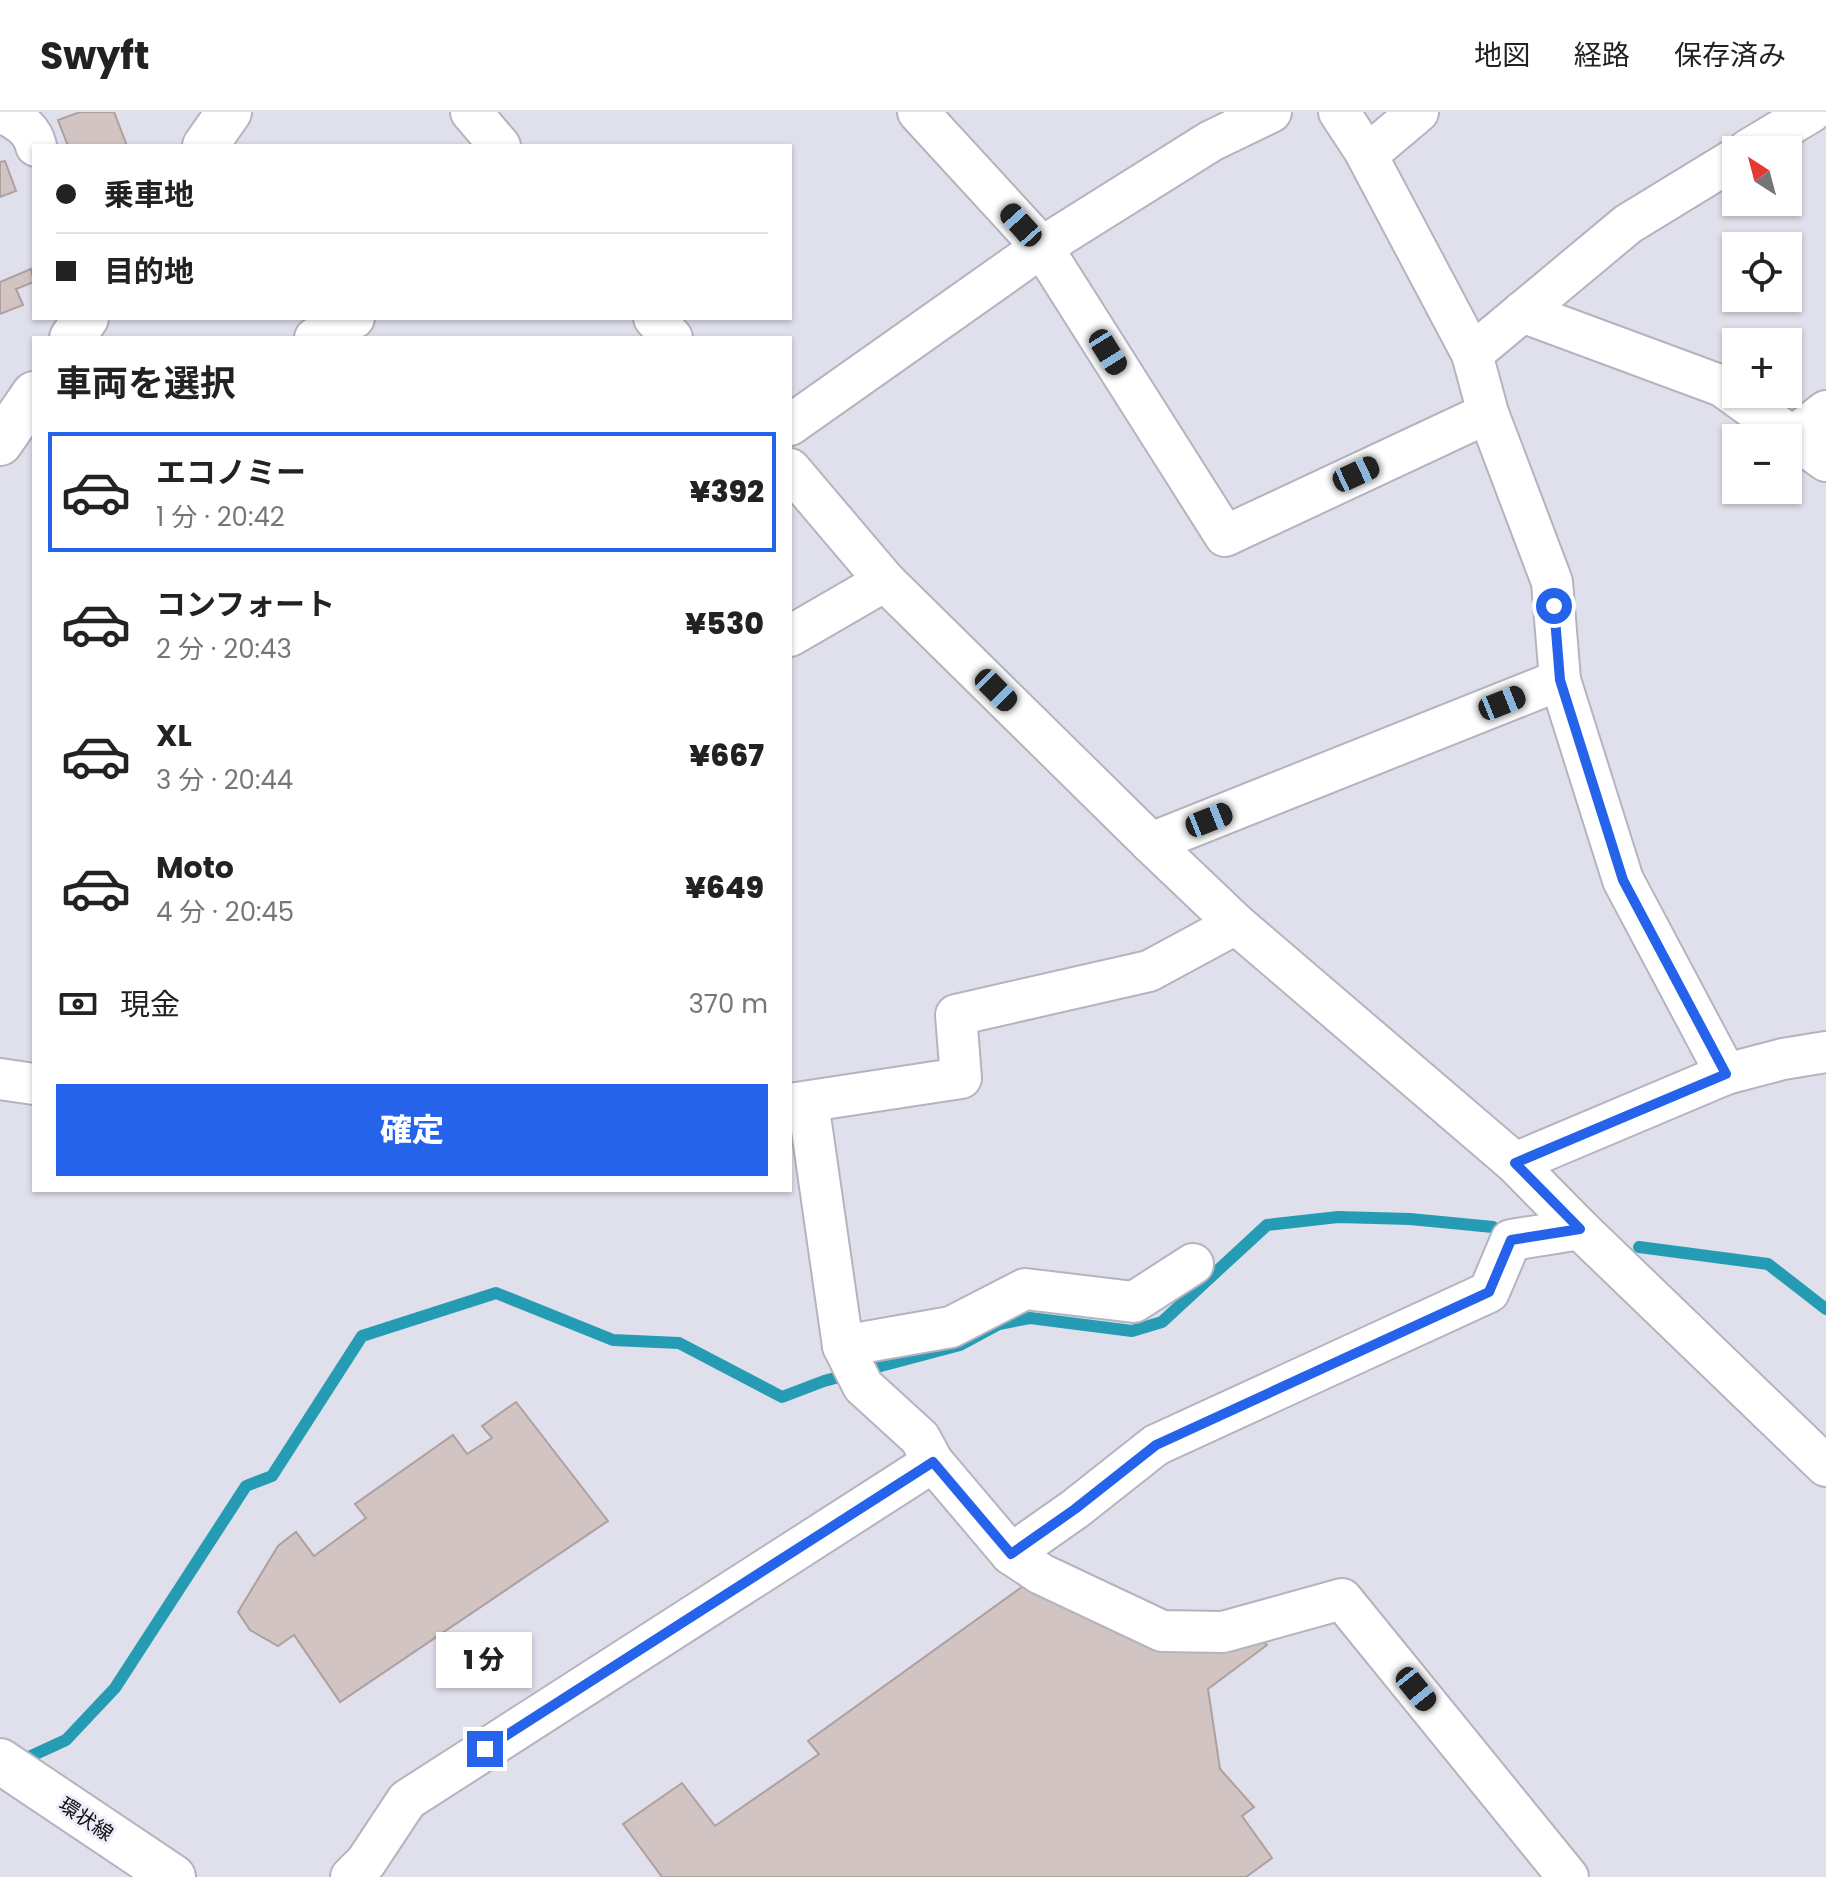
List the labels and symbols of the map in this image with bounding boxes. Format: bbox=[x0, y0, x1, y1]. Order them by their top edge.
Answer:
north arrow bbox=[1722, 136, 1802, 216]
car bbox=[996, 199, 1046, 251]
car bbox=[1085, 325, 1131, 379]
car bbox=[1329, 453, 1383, 495]
route start bbox=[1536, 588, 1572, 624]
car bbox=[971, 665, 1021, 715]
car bbox=[1475, 683, 1529, 723]
car bbox=[1182, 800, 1236, 840]
callout: 1 分 bbox=[437, 1633, 533, 1689]
car bbox=[1392, 1663, 1440, 1715]
route end bbox=[467, 1731, 503, 1767]
street label: 環状線 bbox=[53, 1791, 119, 1847]

